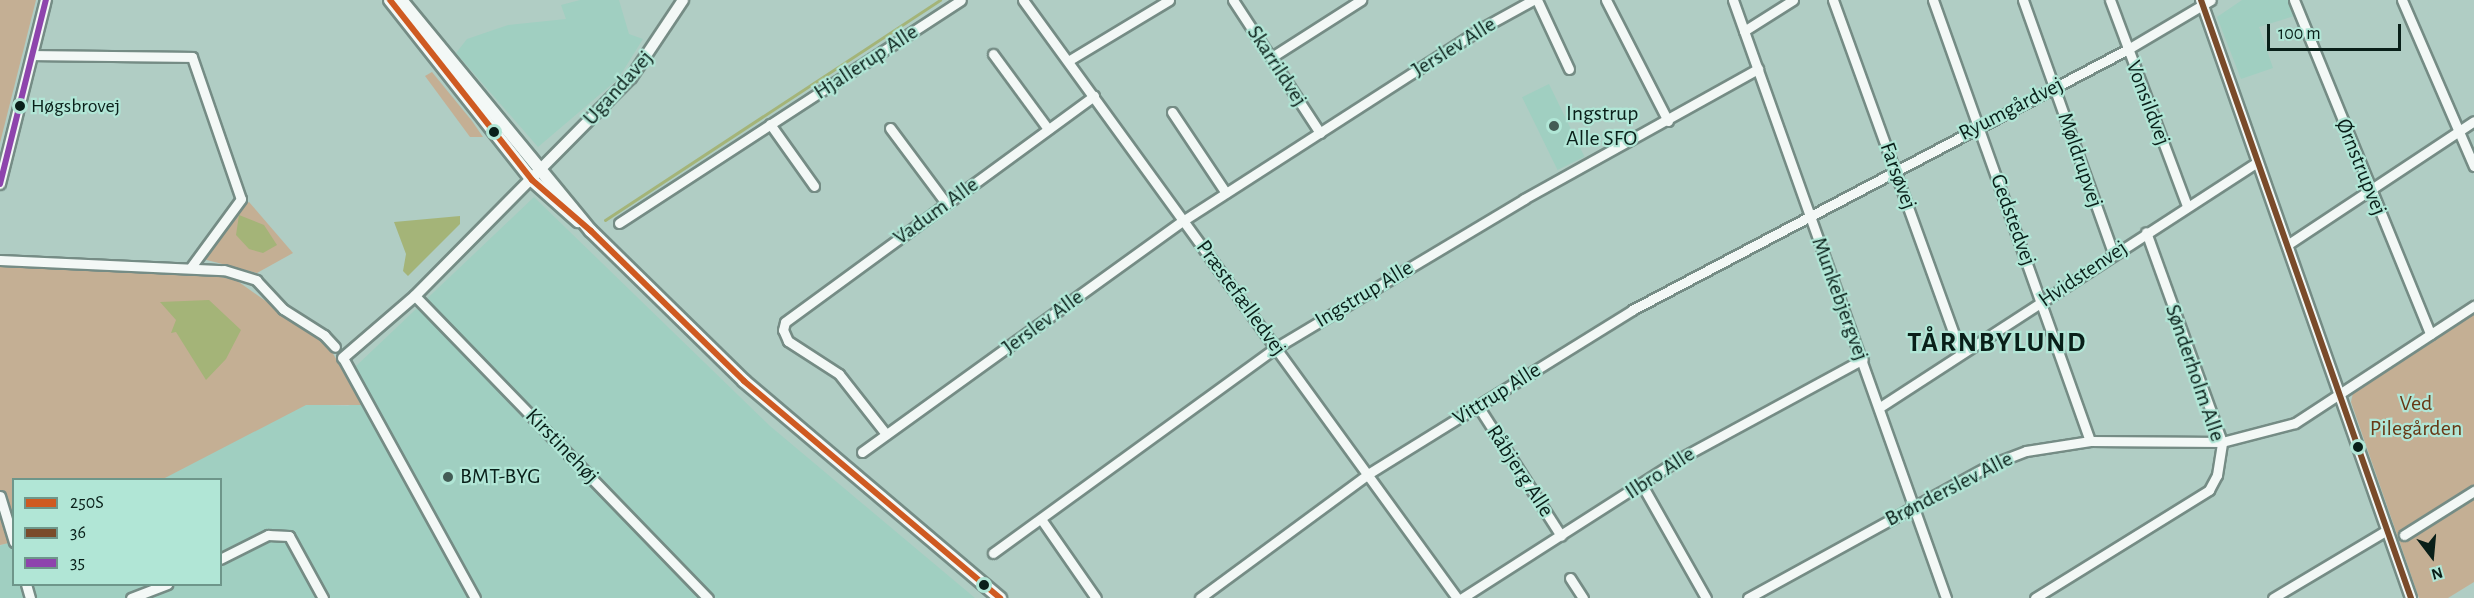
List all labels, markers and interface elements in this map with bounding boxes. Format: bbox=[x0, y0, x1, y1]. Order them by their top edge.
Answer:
street label: Jerslev Alle bbox=[1407, 11, 1501, 83]
scale bar bbox=[2270, 12, 2404, 50]
street label: Hjallerup Alle bbox=[809, 19, 923, 105]
street label: Skarrildvej bbox=[1241, 21, 1313, 111]
text: 100 m bbox=[2278, 25, 2321, 43]
street label: Ugandavej bbox=[577, 45, 659, 131]
street label: Vonsildvej bbox=[2120, 57, 2176, 149]
street label: Ryumgårdvej bbox=[1954, 71, 2068, 147]
place label: Høgsbrovej bbox=[31, 94, 120, 118]
marker: Høgsbrovej bbox=[14, 100, 26, 112]
place label: Ingstrup Alle SFO bbox=[1566, 100, 1638, 152]
street label: Møldrupvej bbox=[2051, 109, 2109, 211]
street label: Ørnstrupvej bbox=[2330, 115, 2392, 219]
marker: Ingstrup Alle SFO bbox=[1547, 119, 1561, 133]
unlabelled marker bbox=[488, 126, 500, 138]
street label: Farsøvej bbox=[1874, 139, 1922, 213]
street label: Vadum Alle bbox=[888, 171, 984, 251]
street label: Gedstedvej bbox=[1984, 171, 2042, 269]
street label: Munkebjergvej bbox=[1806, 234, 1874, 364]
street label: Præstefælledvej bbox=[1190, 235, 1292, 361]
street label: Hvidstenvej bbox=[2034, 235, 2132, 313]
street label: Ingstrup Alle bbox=[1310, 254, 1418, 334]
street label: Jerslev Alle bbox=[997, 284, 1089, 360]
street label: Sønderholm Alle bbox=[2159, 301, 2231, 445]
district label: TÅRNBYLUND bbox=[1907, 326, 2087, 360]
street label: Vittrup Alle bbox=[1448, 357, 1546, 431]
park label: Ved Pilegården bbox=[2370, 390, 2462, 442]
street label: Kirstinehøj bbox=[520, 403, 604, 489]
street label: Råbjerg Alle bbox=[1481, 420, 1559, 522]
street label: Ilbro Alle bbox=[1620, 441, 1700, 505]
unlabelled marker bbox=[2352, 441, 2364, 453]
street label: Brønderslev Alle bbox=[1881, 446, 2017, 532]
place label: BMT-BYG bbox=[460, 464, 540, 490]
marker: BMT-BYG bbox=[441, 470, 455, 484]
legend bbox=[12, 478, 222, 586]
text: 250S bbox=[70, 494, 104, 512]
text: 36 bbox=[70, 524, 86, 542]
north arrow bbox=[2402, 526, 2462, 586]
text: 35 bbox=[70, 554, 85, 572]
text: N bbox=[2429, 564, 2445, 583]
unlabelled marker bbox=[978, 579, 990, 591]

